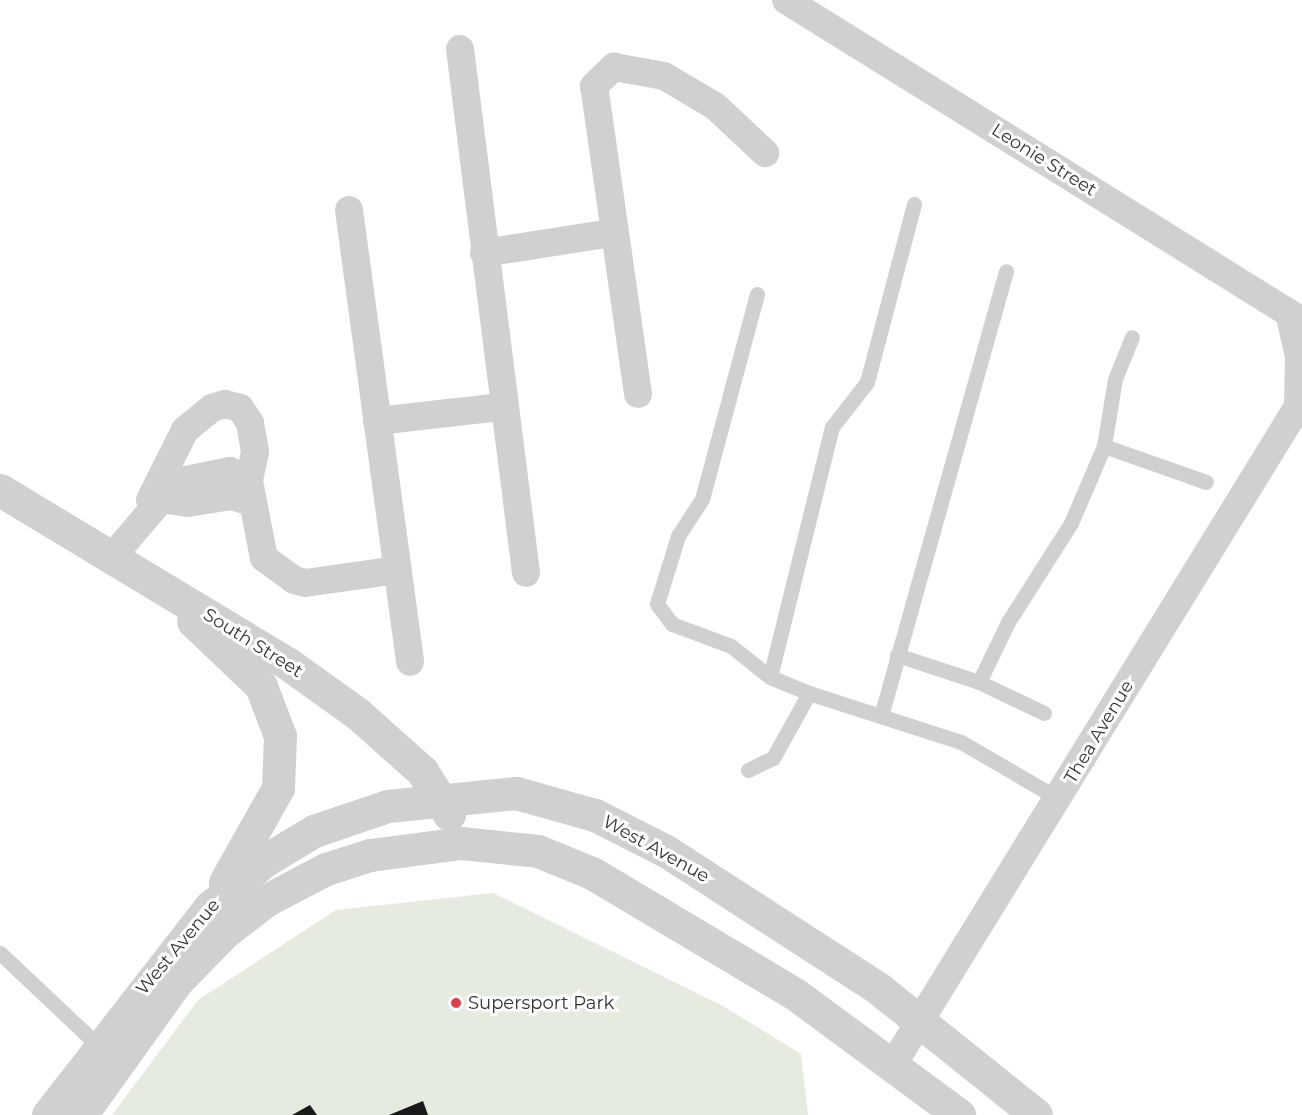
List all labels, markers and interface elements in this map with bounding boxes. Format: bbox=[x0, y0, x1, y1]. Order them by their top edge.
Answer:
street label: Leonie Street bbox=[988, 119, 1100, 201]
street label: South Street bbox=[199, 604, 307, 682]
street label: Thea Avenue bbox=[1060, 677, 1138, 787]
street label: West Avenue bbox=[599, 811, 713, 887]
street label: West Avenue bbox=[132, 895, 224, 999]
place label: Supersport Park bbox=[468, 992, 614, 1014]
marker: Supersport Park bbox=[449, 996, 463, 1010]

